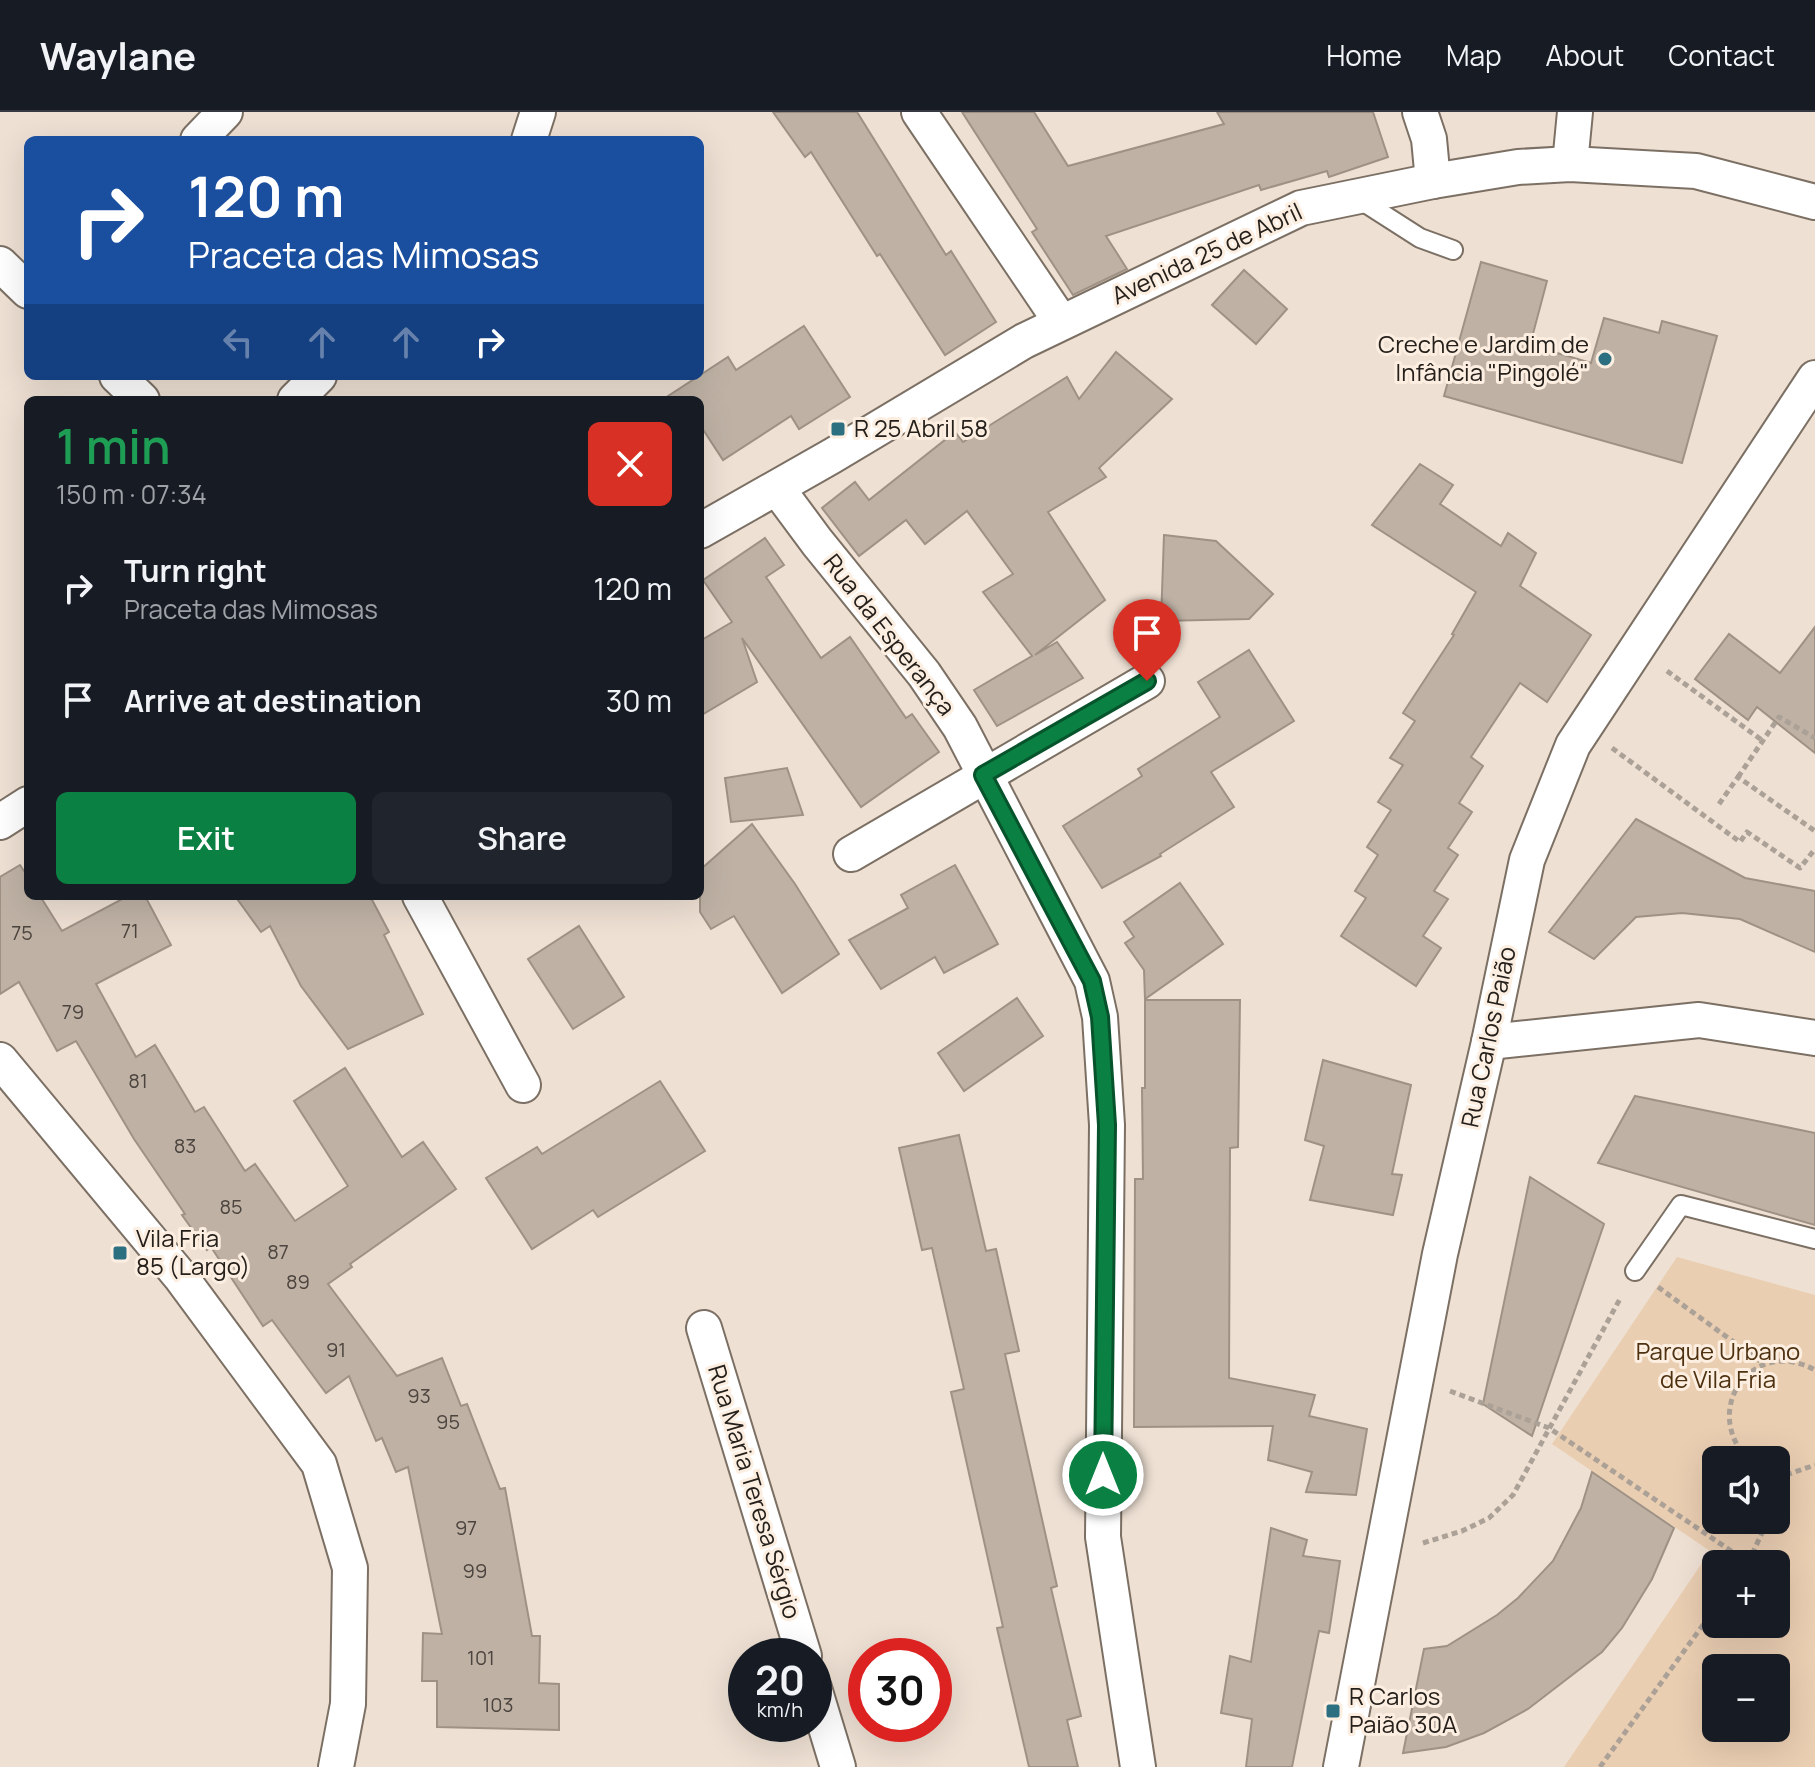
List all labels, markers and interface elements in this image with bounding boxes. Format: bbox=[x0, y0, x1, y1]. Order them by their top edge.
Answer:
text: Waylane bbox=[40, 29, 196, 81]
text: Home bbox=[1326, 36, 1402, 74]
text: Map bbox=[1446, 36, 1502, 74]
text: About bbox=[1546, 36, 1624, 74]
text: Contact bbox=[1668, 36, 1775, 74]
text: 120 m bbox=[188, 157, 344, 234]
icon: right bbox=[56, 168, 160, 272]
street label: Avenida 25 de Abril bbox=[1106, 194, 1307, 311]
text: Praceta das Mimosas bbox=[188, 230, 539, 279]
icon: left bbox=[216, 320, 260, 364]
icon: ahead bbox=[300, 320, 344, 364]
icon: ahead bbox=[384, 320, 428, 364]
icon: right bbox=[468, 320, 512, 364]
place label: Creche e Jardim de Infância "Pingolé" bbox=[1378, 327, 1589, 388]
marker: Creche e Jardim de Infância "Pingolé" bbox=[1596, 350, 1614, 368]
place label: R 25 Abril 58 bbox=[854, 411, 988, 444]
text: 1 min bbox=[56, 413, 170, 478]
marker: R 25 Abril 58 bbox=[829, 420, 847, 438]
button: close bbox=[588, 422, 672, 506]
text: 150 m · 07:34 bbox=[56, 476, 207, 512]
street label: Rua da Esperança bbox=[817, 546, 964, 722]
text: Turn right bbox=[124, 550, 267, 591]
icon: right bbox=[56, 566, 100, 610]
text: 120 m bbox=[593, 568, 672, 609]
text: Praceta das Mimosas bbox=[124, 591, 378, 627]
pin bbox=[1113, 599, 1181, 681]
icon: arrive bbox=[1125, 611, 1169, 655]
icon: arrive bbox=[56, 678, 100, 722]
text: Arrive at destination bbox=[124, 680, 422, 721]
text: 30 m bbox=[606, 680, 672, 721]
button: Exit bbox=[56, 792, 356, 884]
button: Share bbox=[372, 792, 672, 884]
house number: 71 bbox=[121, 917, 139, 944]
house number: 75 bbox=[11, 919, 33, 946]
street label: Rua Carlos Paião bbox=[1452, 943, 1523, 1130]
house number: 79 bbox=[62, 998, 84, 1025]
house number: 81 bbox=[128, 1067, 148, 1094]
house number: 83 bbox=[174, 1132, 196, 1159]
house number: 85 bbox=[219, 1193, 243, 1220]
place label: Vila Fria 85 (Largo) bbox=[136, 1221, 250, 1282]
house number: 87 bbox=[267, 1238, 289, 1265]
marker: Vila Fria 85 (Largo) bbox=[111, 1244, 129, 1262]
house number: 89 bbox=[286, 1268, 310, 1295]
park label: Parque Urbano de Vila Fria bbox=[1636, 1334, 1800, 1395]
house number: 91 bbox=[326, 1336, 346, 1363]
street label: Rua Maria Teresa Sérgio bbox=[701, 1360, 810, 1623]
house number: 93 bbox=[407, 1382, 431, 1409]
house number: 95 bbox=[436, 1408, 460, 1435]
position arrow bbox=[1061, 1433, 1145, 1517]
map controls bbox=[1702, 1446, 1790, 1742]
button: sound bbox=[1702, 1446, 1790, 1534]
house number: 97 bbox=[455, 1514, 477, 1541]
button: + bbox=[1702, 1550, 1790, 1638]
house number: 99 bbox=[463, 1557, 487, 1584]
speed limit sign: 30 bbox=[848, 1638, 952, 1742]
house number: 101 bbox=[467, 1644, 495, 1671]
text: 20 bbox=[755, 1652, 805, 1707]
button: − bbox=[1702, 1654, 1790, 1742]
place label: R Carlos Paião 30A bbox=[1349, 1679, 1457, 1740]
house number: 103 bbox=[482, 1691, 514, 1718]
text: km/h bbox=[757, 1696, 803, 1723]
marker: R Carlos Paião 30A bbox=[1324, 1702, 1342, 1720]

